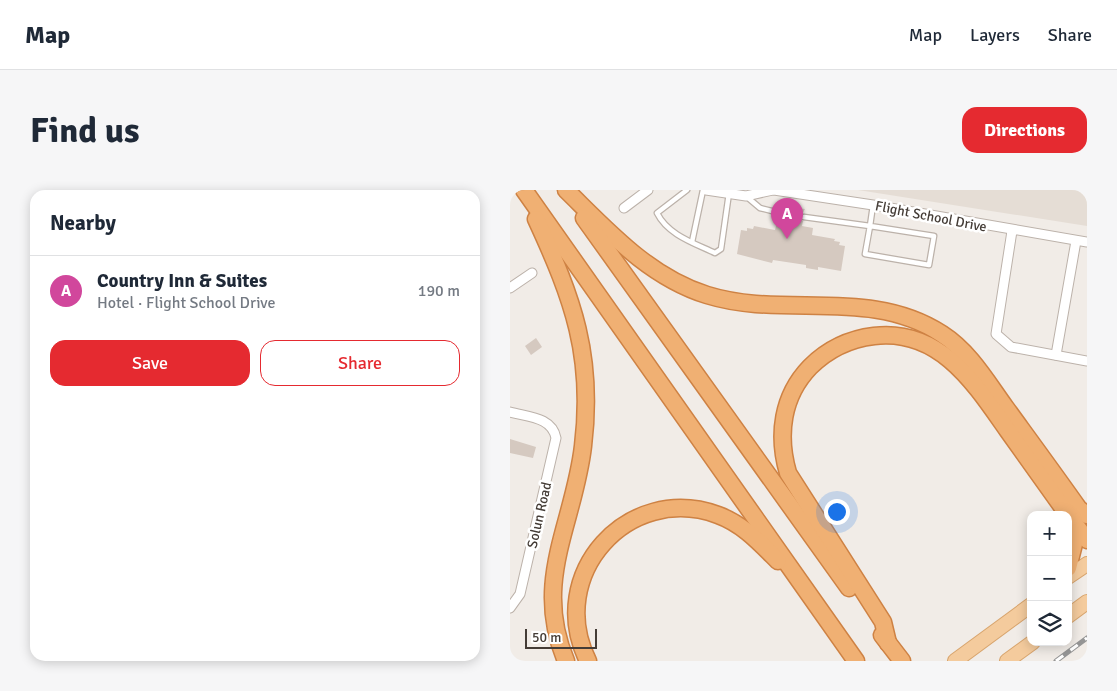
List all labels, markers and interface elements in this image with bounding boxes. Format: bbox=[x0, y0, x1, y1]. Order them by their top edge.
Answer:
text: Map bbox=[25, 20, 70, 50]
text: Map bbox=[909, 24, 942, 46]
text: Layers bbox=[970, 24, 1020, 46]
text: Share bbox=[1048, 24, 1092, 46]
button: Directions bbox=[962, 107, 1087, 153]
text: Find us bbox=[30, 109, 140, 152]
street label: Flight School Drive bbox=[874, 197, 988, 236]
pin: A bbox=[771, 198, 803, 239]
text: Nearby bbox=[50, 210, 116, 236]
text: Country Inn & Suites bbox=[97, 269, 267, 293]
text: A bbox=[61, 281, 71, 301]
text: 190 m bbox=[418, 281, 460, 301]
text: Hotel · Flight School Drive bbox=[97, 293, 275, 313]
button: Save bbox=[50, 340, 250, 386]
button: Share bbox=[260, 340, 460, 386]
street label: Solun Road bbox=[524, 480, 555, 550]
your location bbox=[824, 499, 850, 525]
map controls bbox=[1027, 511, 1072, 646]
button: + bbox=[1027, 511, 1072, 556]
button: − bbox=[1027, 556, 1072, 601]
button: layers bbox=[1027, 601, 1072, 646]
scale bar bbox=[525, 626, 598, 649]
text: 50 m bbox=[532, 629, 561, 646]

